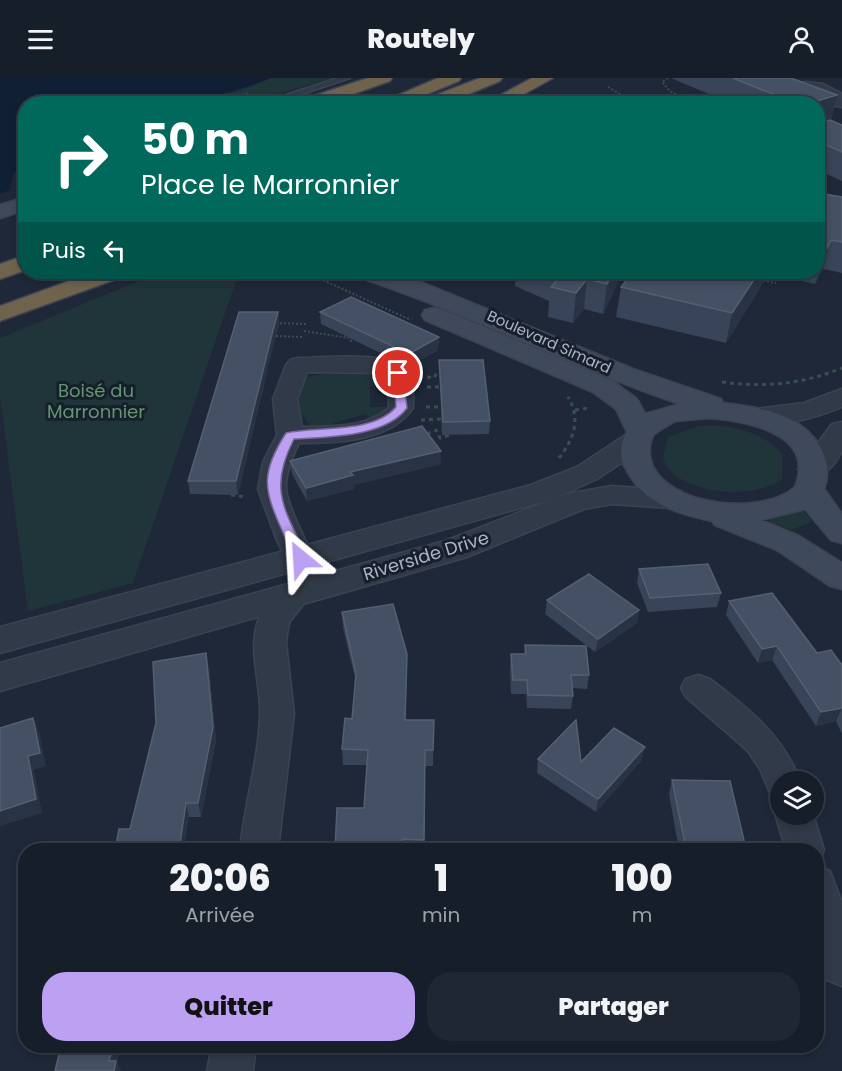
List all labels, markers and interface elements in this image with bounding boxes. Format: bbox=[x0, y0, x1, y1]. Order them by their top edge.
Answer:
text: Routely bbox=[367, 20, 475, 57]
icon: menu bbox=[24, 23, 57, 56]
icon: person bbox=[785, 23, 818, 56]
text: 50 m bbox=[141, 110, 249, 169]
icon: right bbox=[42, 120, 120, 198]
text: Place le Marronnier bbox=[141, 166, 399, 203]
icon: left bbox=[98, 234, 131, 267]
text: Puis bbox=[42, 235, 86, 266]
street label: Boulevard Simard bbox=[484, 305, 614, 378]
pin bbox=[372, 347, 423, 398]
icon: arrive bbox=[381, 356, 414, 389]
park label: Boisé du Marronnier bbox=[47, 378, 145, 424]
street label: Riverside Drive bbox=[360, 524, 492, 587]
position arrow bbox=[269, 527, 333, 591]
map controls bbox=[770, 771, 824, 825]
button: layers bbox=[770, 771, 824, 825]
text: 20:06 bbox=[169, 853, 271, 904]
text: 1 bbox=[434, 853, 448, 904]
text: 100 bbox=[612, 853, 673, 904]
text: Arrivée bbox=[185, 901, 255, 929]
text: min bbox=[422, 901, 460, 929]
text: m bbox=[632, 901, 652, 929]
button: Quitter bbox=[42, 972, 415, 1041]
button: Partager bbox=[427, 972, 800, 1041]

